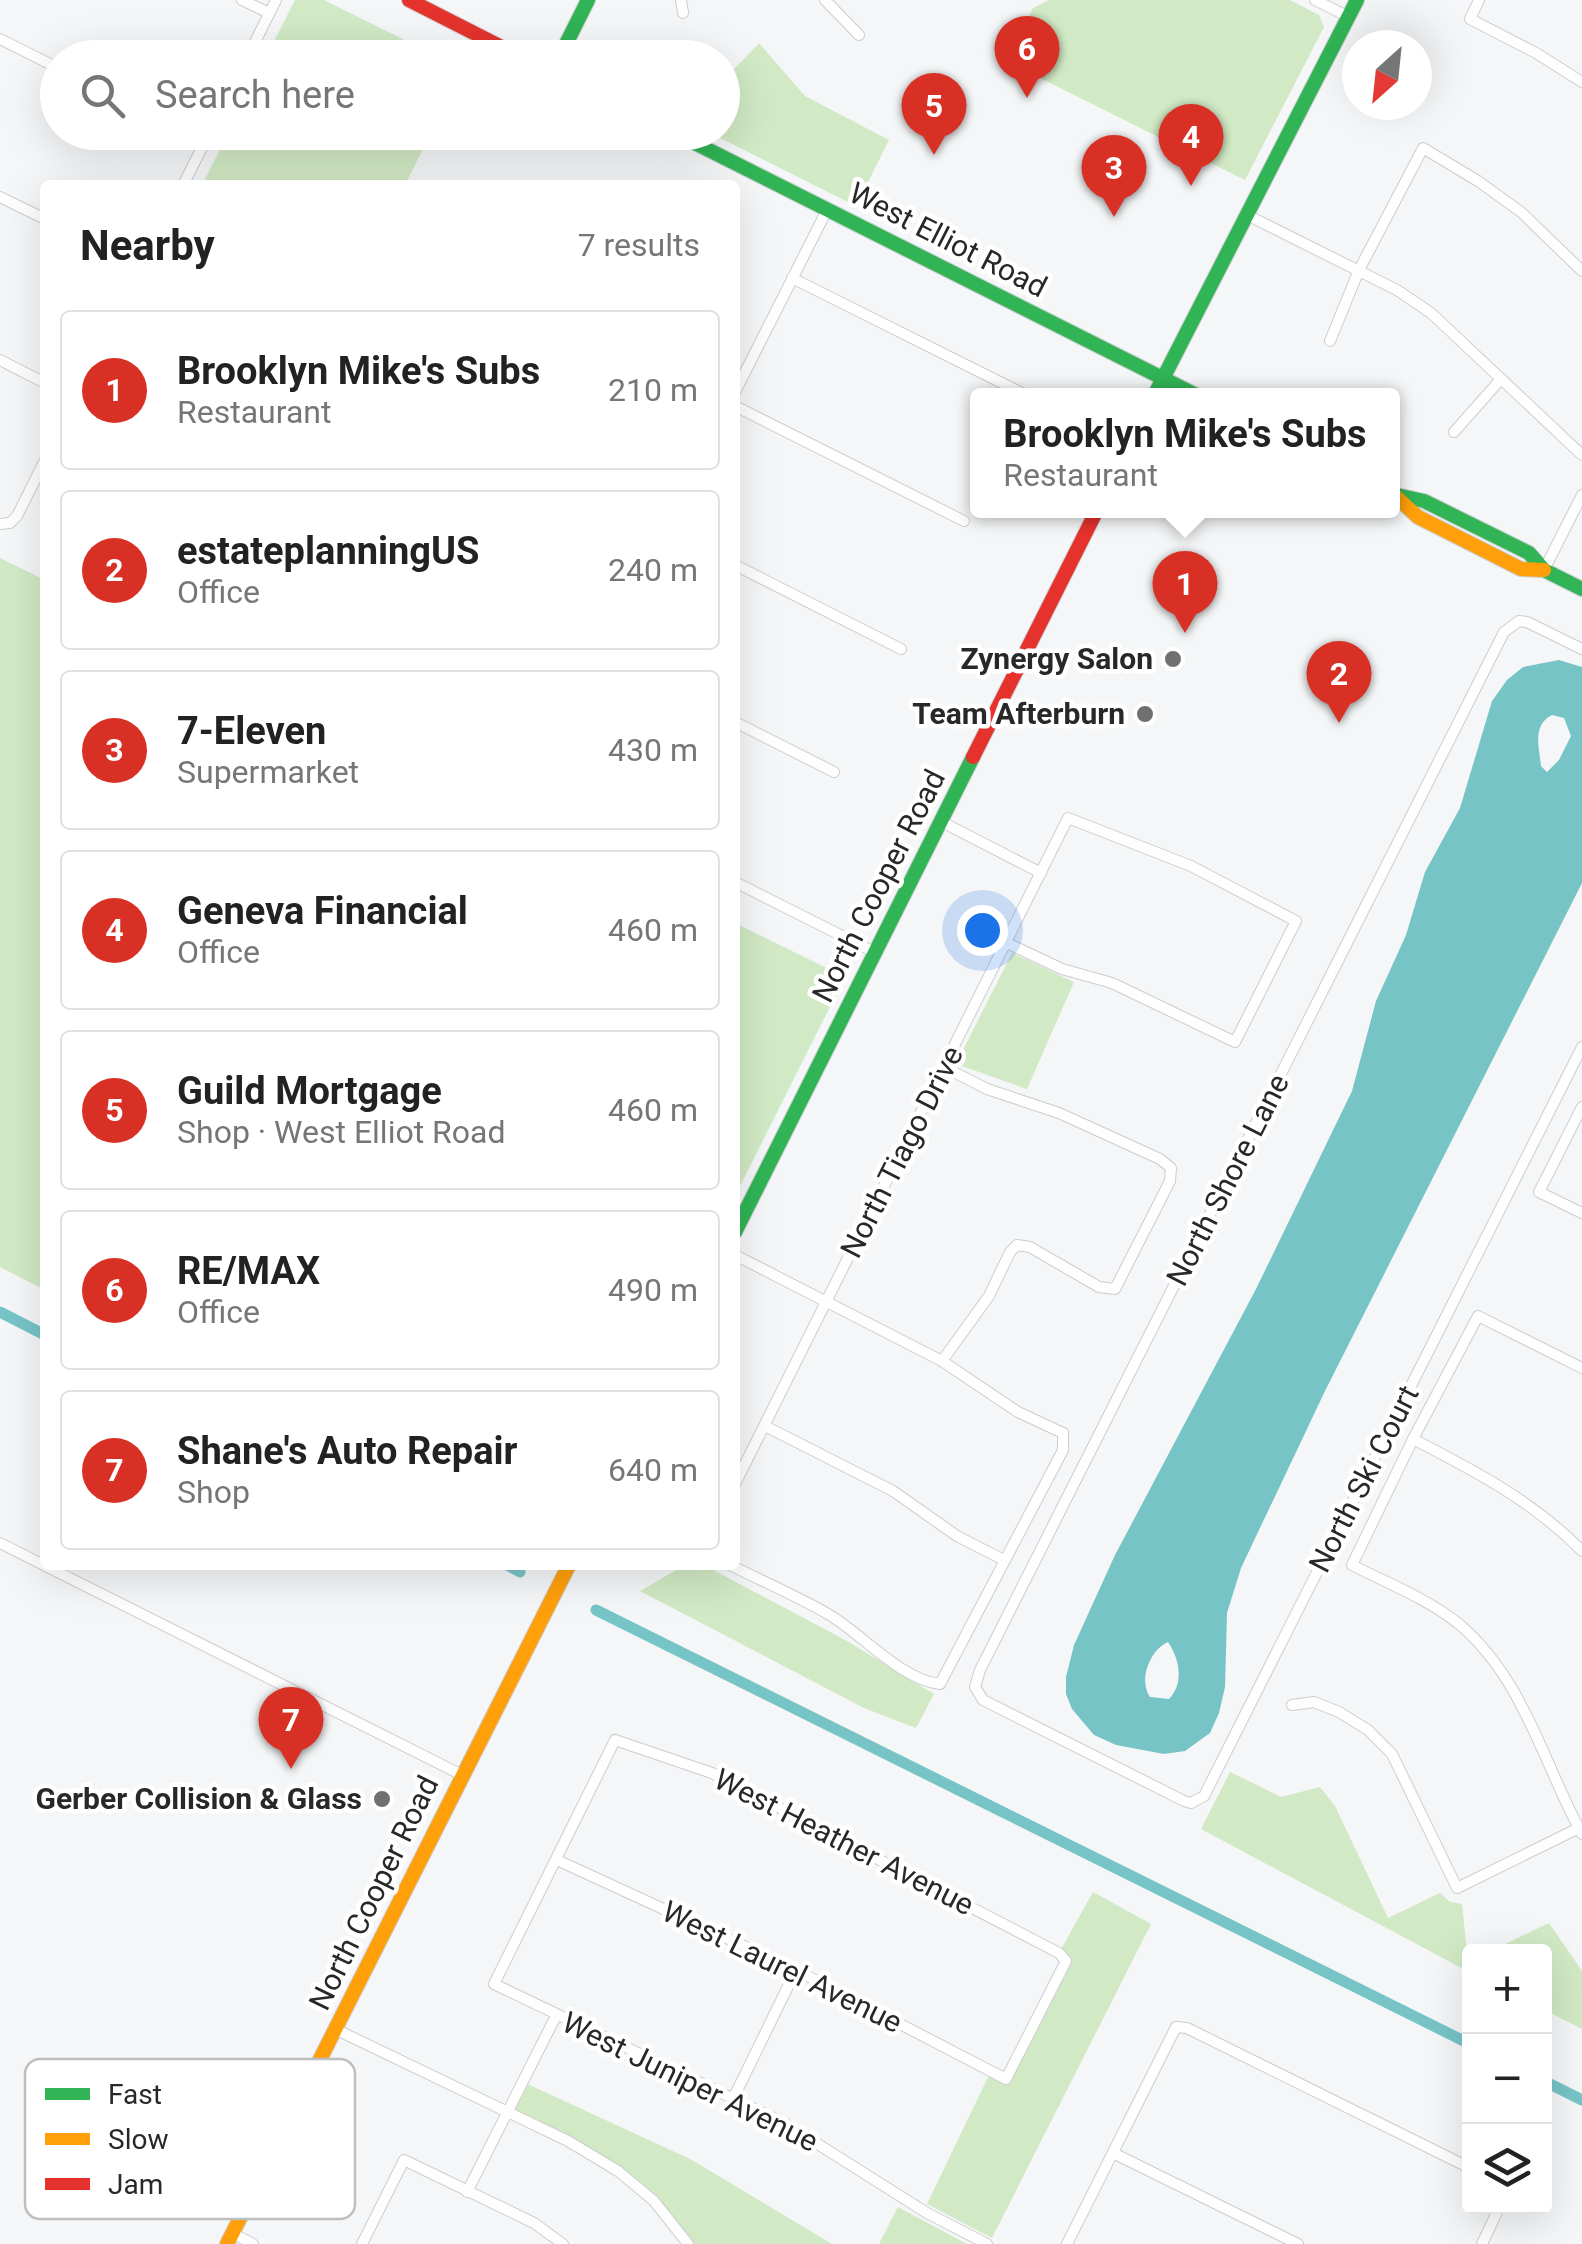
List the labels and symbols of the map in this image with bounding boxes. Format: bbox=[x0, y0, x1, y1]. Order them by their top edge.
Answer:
pin: 6 bbox=[994, 16, 1060, 98]
north arrow bbox=[1342, 30, 1432, 120]
pin: 5 bbox=[902, 72, 966, 155]
pin: 4 bbox=[1158, 104, 1224, 186]
pin: 3 bbox=[1082, 134, 1146, 217]
street label: West Elliot Road bbox=[844, 175, 1053, 304]
pin: 1 bbox=[1152, 550, 1218, 633]
pin: 2 bbox=[1306, 640, 1372, 723]
place label: Zynergy Salon bbox=[960, 641, 1153, 676]
marker: Zynergy Salon bbox=[1162, 648, 1184, 670]
place label: Team Afterburn bbox=[912, 696, 1125, 731]
marker: Team Afterburn bbox=[1134, 703, 1156, 725]
street label: North Cooper Road bbox=[805, 764, 952, 1008]
your location bbox=[957, 905, 1008, 956]
street label: North Tiago Drive bbox=[833, 1040, 970, 1263]
street label: North Shore Lane bbox=[1159, 1068, 1296, 1291]
street label: North Ski Court bbox=[1301, 1380, 1426, 1578]
pin: 7 bbox=[258, 1686, 324, 1769]
street label: West Heather Avenue bbox=[709, 1761, 980, 1922]
street label: North Cooper Road bbox=[302, 1770, 445, 2016]
place label: Gerber Collision & Glass bbox=[35, 1781, 362, 1816]
marker: Gerber Collision & Glass bbox=[371, 1788, 393, 1810]
street label: West Laurel Avenue bbox=[657, 1893, 908, 2040]
street label: West Juniper Avenue bbox=[557, 2004, 824, 2159]
legend bbox=[25, 2059, 355, 2219]
text: Fast bbox=[108, 2078, 162, 2111]
text: Slow bbox=[108, 2123, 168, 2156]
text: Jam bbox=[108, 2168, 163, 2201]

